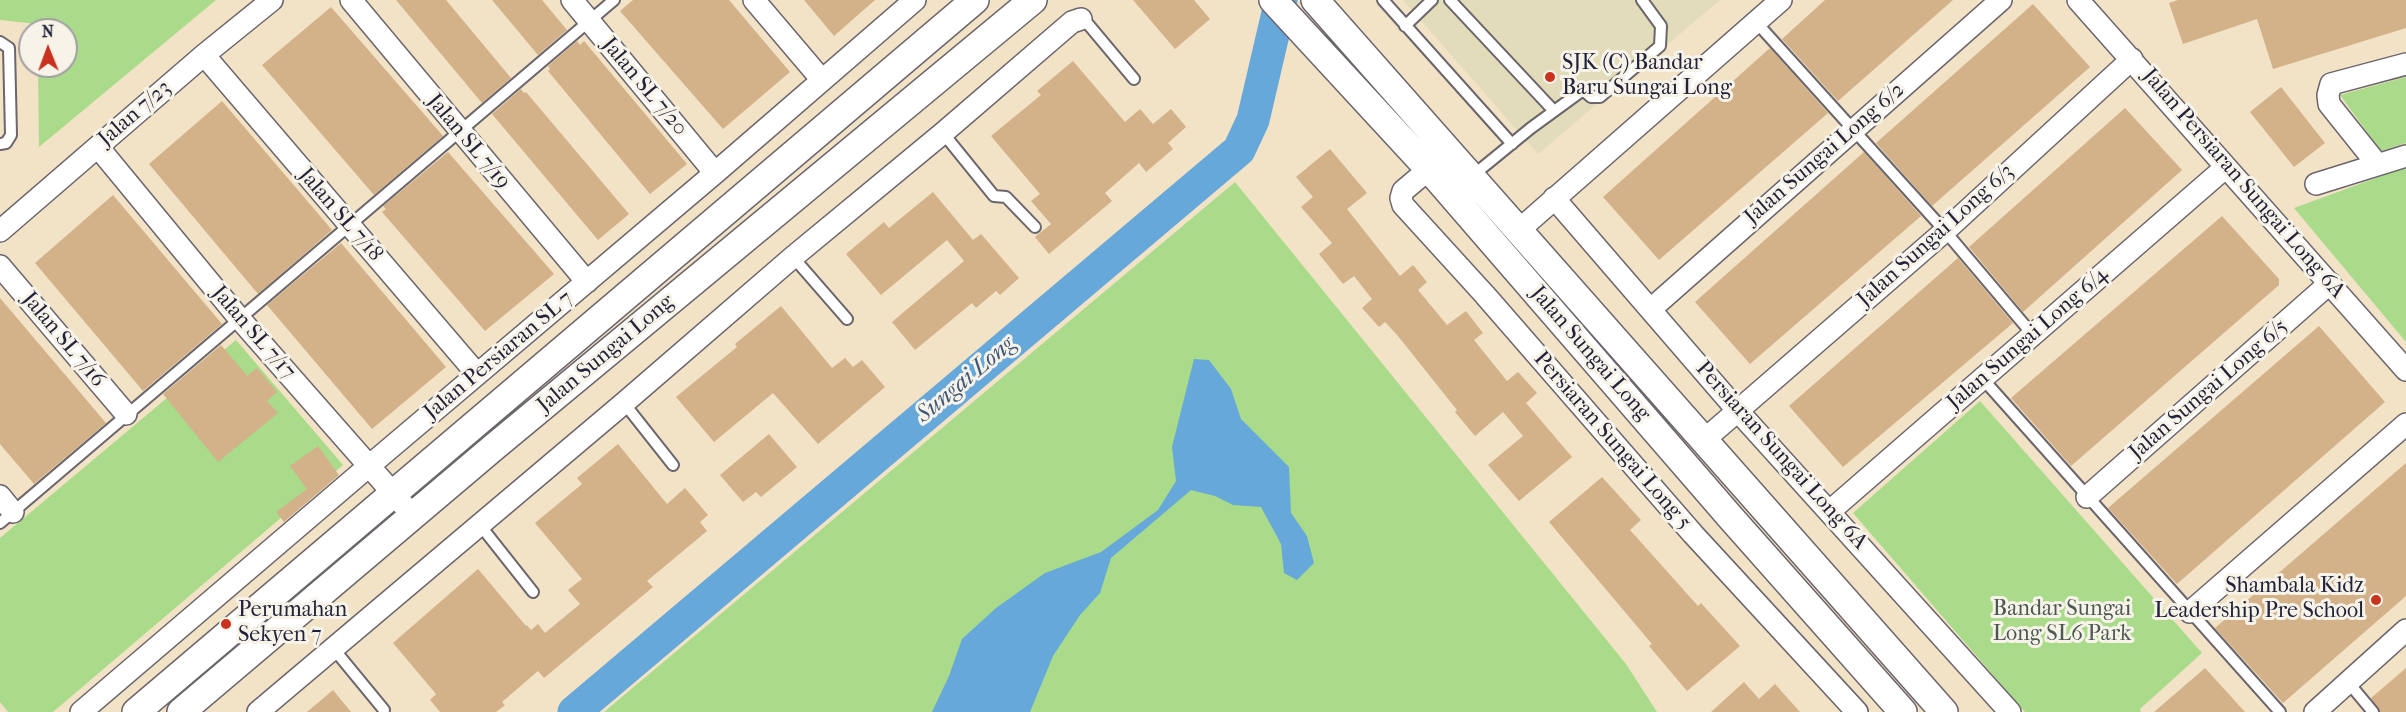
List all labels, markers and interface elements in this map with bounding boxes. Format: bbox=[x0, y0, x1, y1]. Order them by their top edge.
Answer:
north arrow bbox=[18, 18, 78, 78]
text: N bbox=[41, 22, 54, 41]
street label: Jalan SL 7/20 bbox=[595, 32, 693, 142]
place label: SJK (C) Bandar Baru Sungai Long bbox=[1562, 51, 1732, 102]
street label: Jalan Persiaran Sungai Long 6A bbox=[2136, 64, 2350, 304]
marker: SJK (C) Bandar Baru Sungai Long bbox=[1543, 70, 1557, 84]
street label: Jalan 7/23 bbox=[93, 75, 177, 153]
street label: Jalan Sungai Long 6/2 bbox=[1740, 77, 1910, 231]
street label: Jalan SL 7/19 bbox=[421, 89, 515, 195]
street label: Jalan Sungai Long 6/3 bbox=[1852, 159, 2020, 313]
street label: Jalan SL 7/18 bbox=[292, 163, 388, 267]
street label: Jalan Sungai Long 6/4 bbox=[1942, 262, 2114, 416]
street label: Jalan SL 7/17 bbox=[205, 281, 301, 385]
street label: Jalan Sungai Long bbox=[1524, 281, 1656, 427]
street label: Jalan Persiaran SL 7 bbox=[419, 286, 579, 426]
street label: Jalan SL 7/16 bbox=[15, 287, 111, 393]
street label: Jalan Sungai Long bbox=[532, 289, 680, 419]
street label: Jalan Sungai Long 6/5 bbox=[2124, 314, 2294, 466]
water label: Sungai Long bbox=[911, 330, 1021, 430]
street label: Persiaran Sungai Long 5 bbox=[1527, 346, 1697, 536]
street label: Persiaran Sungai Long 6A bbox=[1689, 356, 1873, 556]
place label: Shambala Kidz Leadership Pre School bbox=[2154, 574, 2364, 626]
marker: Shambala Kidz Leadership Pre School bbox=[2369, 593, 2383, 607]
park label: Bandar Sungai Long SL6 Park bbox=[1993, 597, 2131, 648]
place label: Perumahan Sekyen 7 bbox=[238, 598, 347, 650]
marker: Perumahan Sekyen 7 bbox=[219, 617, 233, 631]

